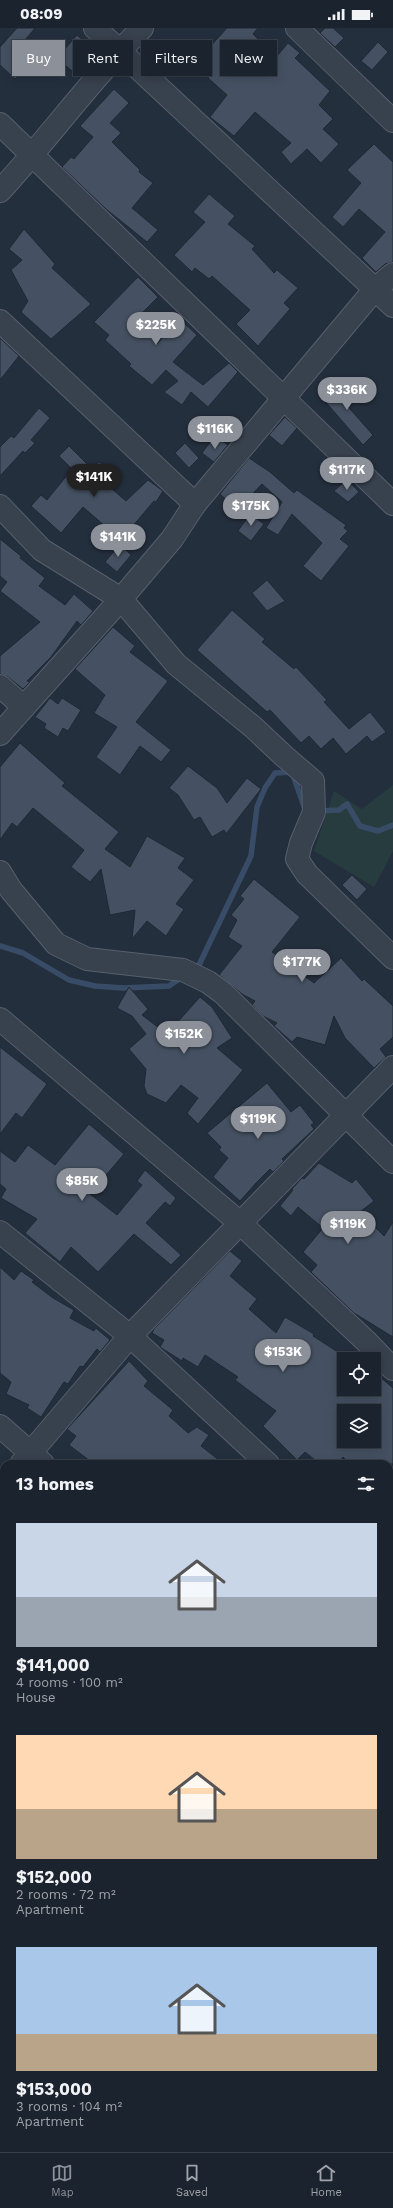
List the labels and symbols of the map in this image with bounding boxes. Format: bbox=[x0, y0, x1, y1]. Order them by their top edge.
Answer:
pin: $225K bbox=[128, 312, 184, 346]
pin: $336K bbox=[319, 377, 375, 411]
pin: $116K bbox=[187, 416, 243, 450]
pin: $117K bbox=[319, 457, 375, 491]
pin: $141K bbox=[66, 464, 122, 498]
pin: $175K bbox=[223, 493, 279, 527]
pin: $141K bbox=[90, 524, 146, 558]
pin: $177K bbox=[274, 949, 330, 983]
pin: $152K bbox=[156, 1021, 212, 1055]
pin: $119K bbox=[230, 1106, 286, 1140]
pin: $85K bbox=[58, 1168, 106, 1202]
pin: $119K bbox=[320, 1211, 376, 1245]
pin: $153K bbox=[255, 1339, 311, 1373]

